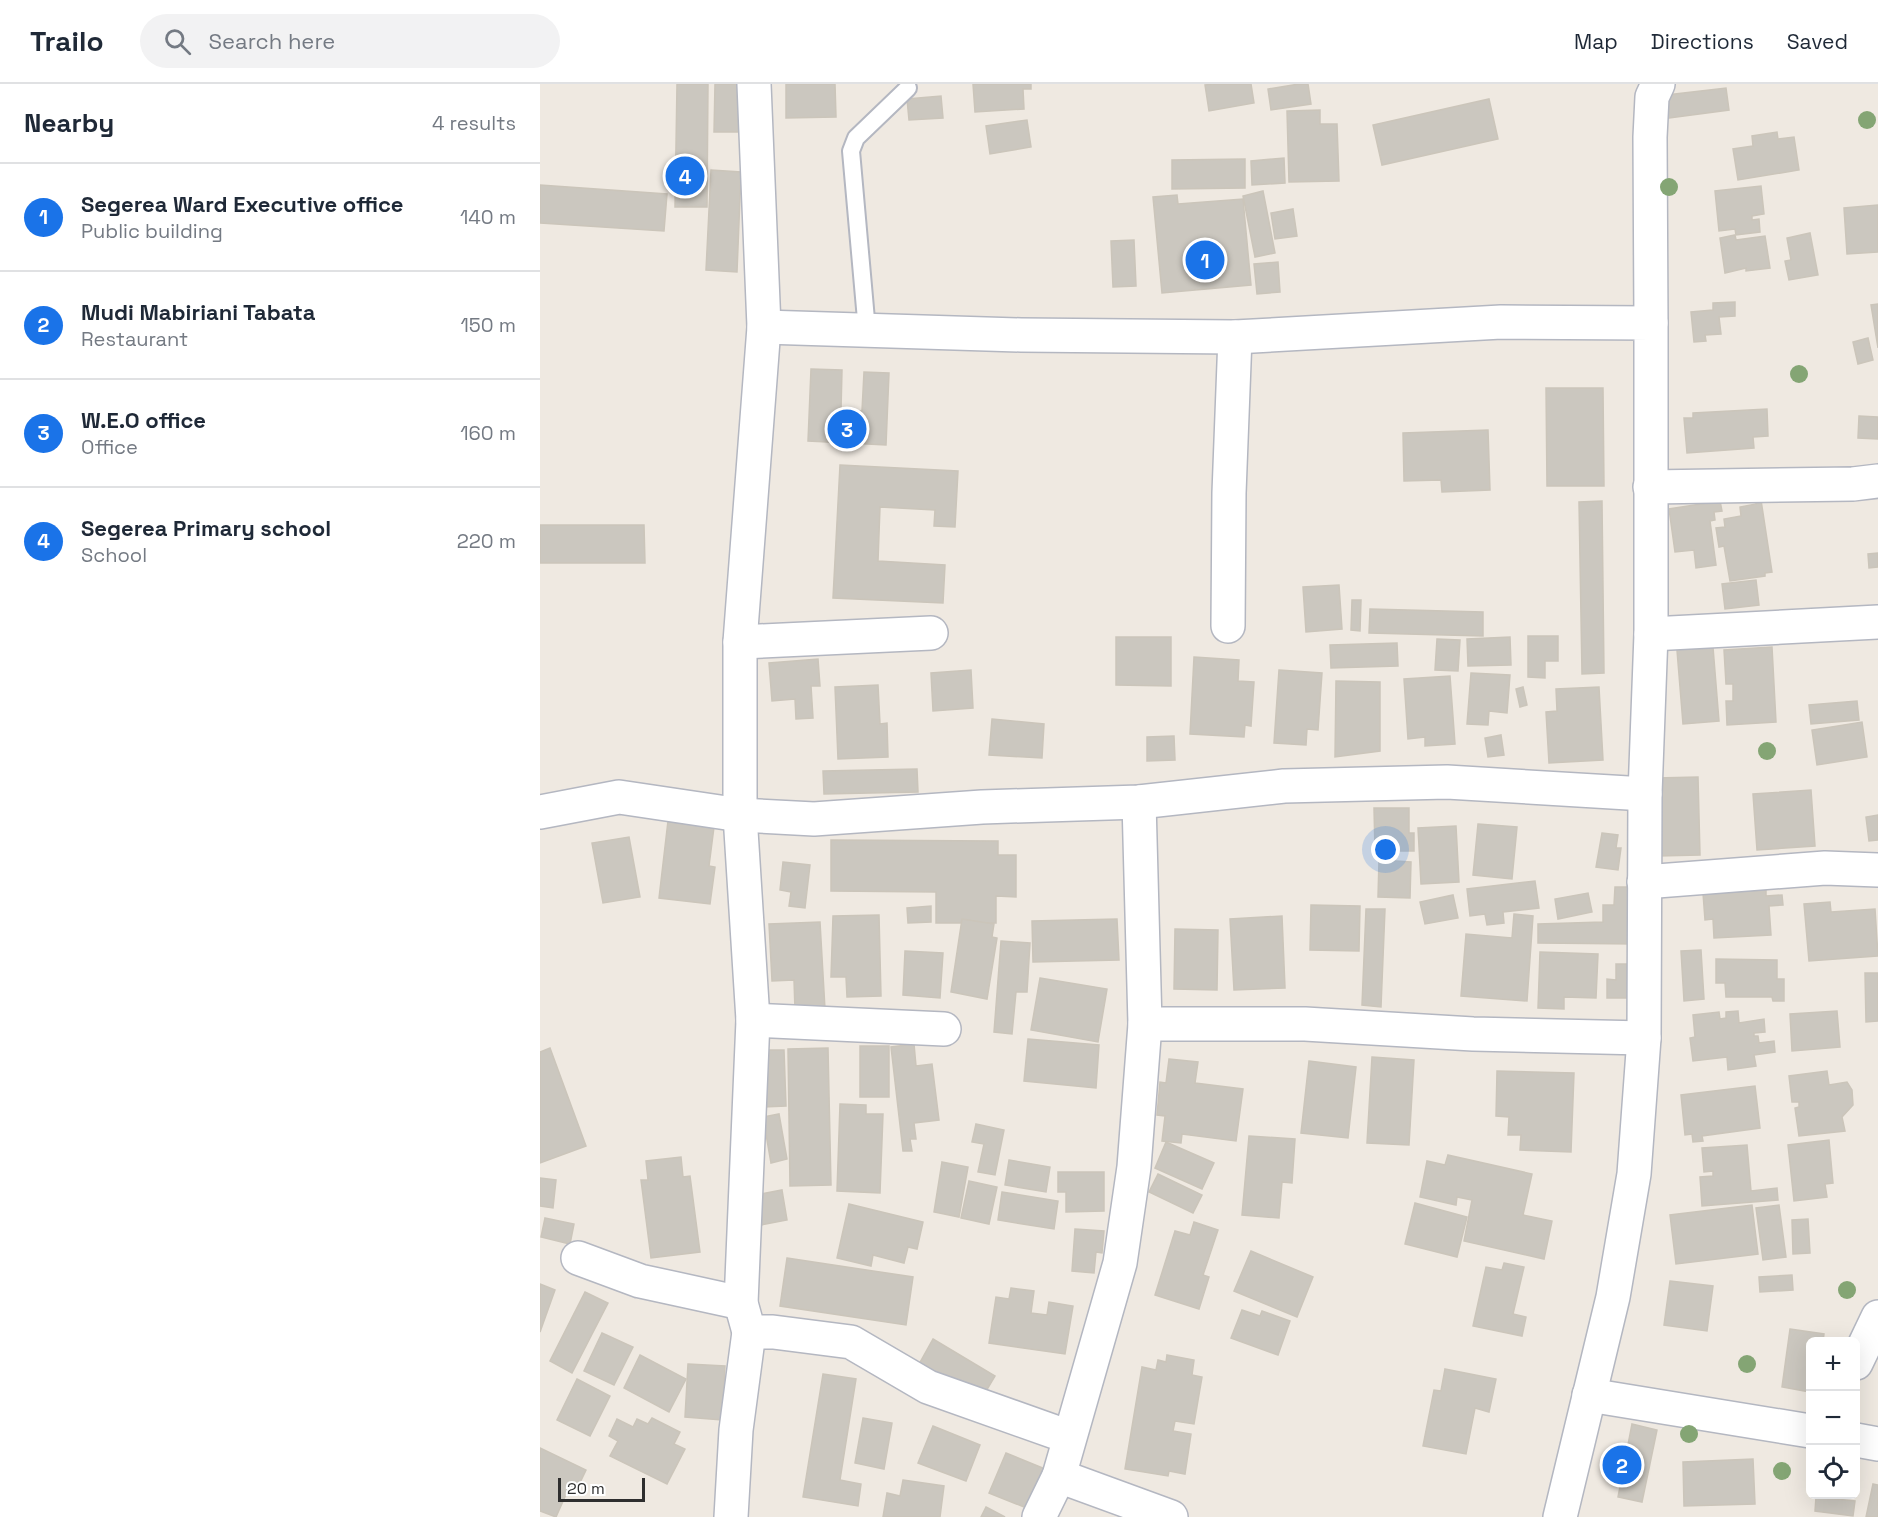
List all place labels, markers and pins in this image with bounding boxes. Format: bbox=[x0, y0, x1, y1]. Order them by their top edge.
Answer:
pin: 4 bbox=[666, 154, 704, 199]
pin: 1 bbox=[1186, 238, 1224, 282]
pin: 3 bbox=[828, 406, 866, 452]
pin: 2 bbox=[1602, 1442, 1642, 1488]

